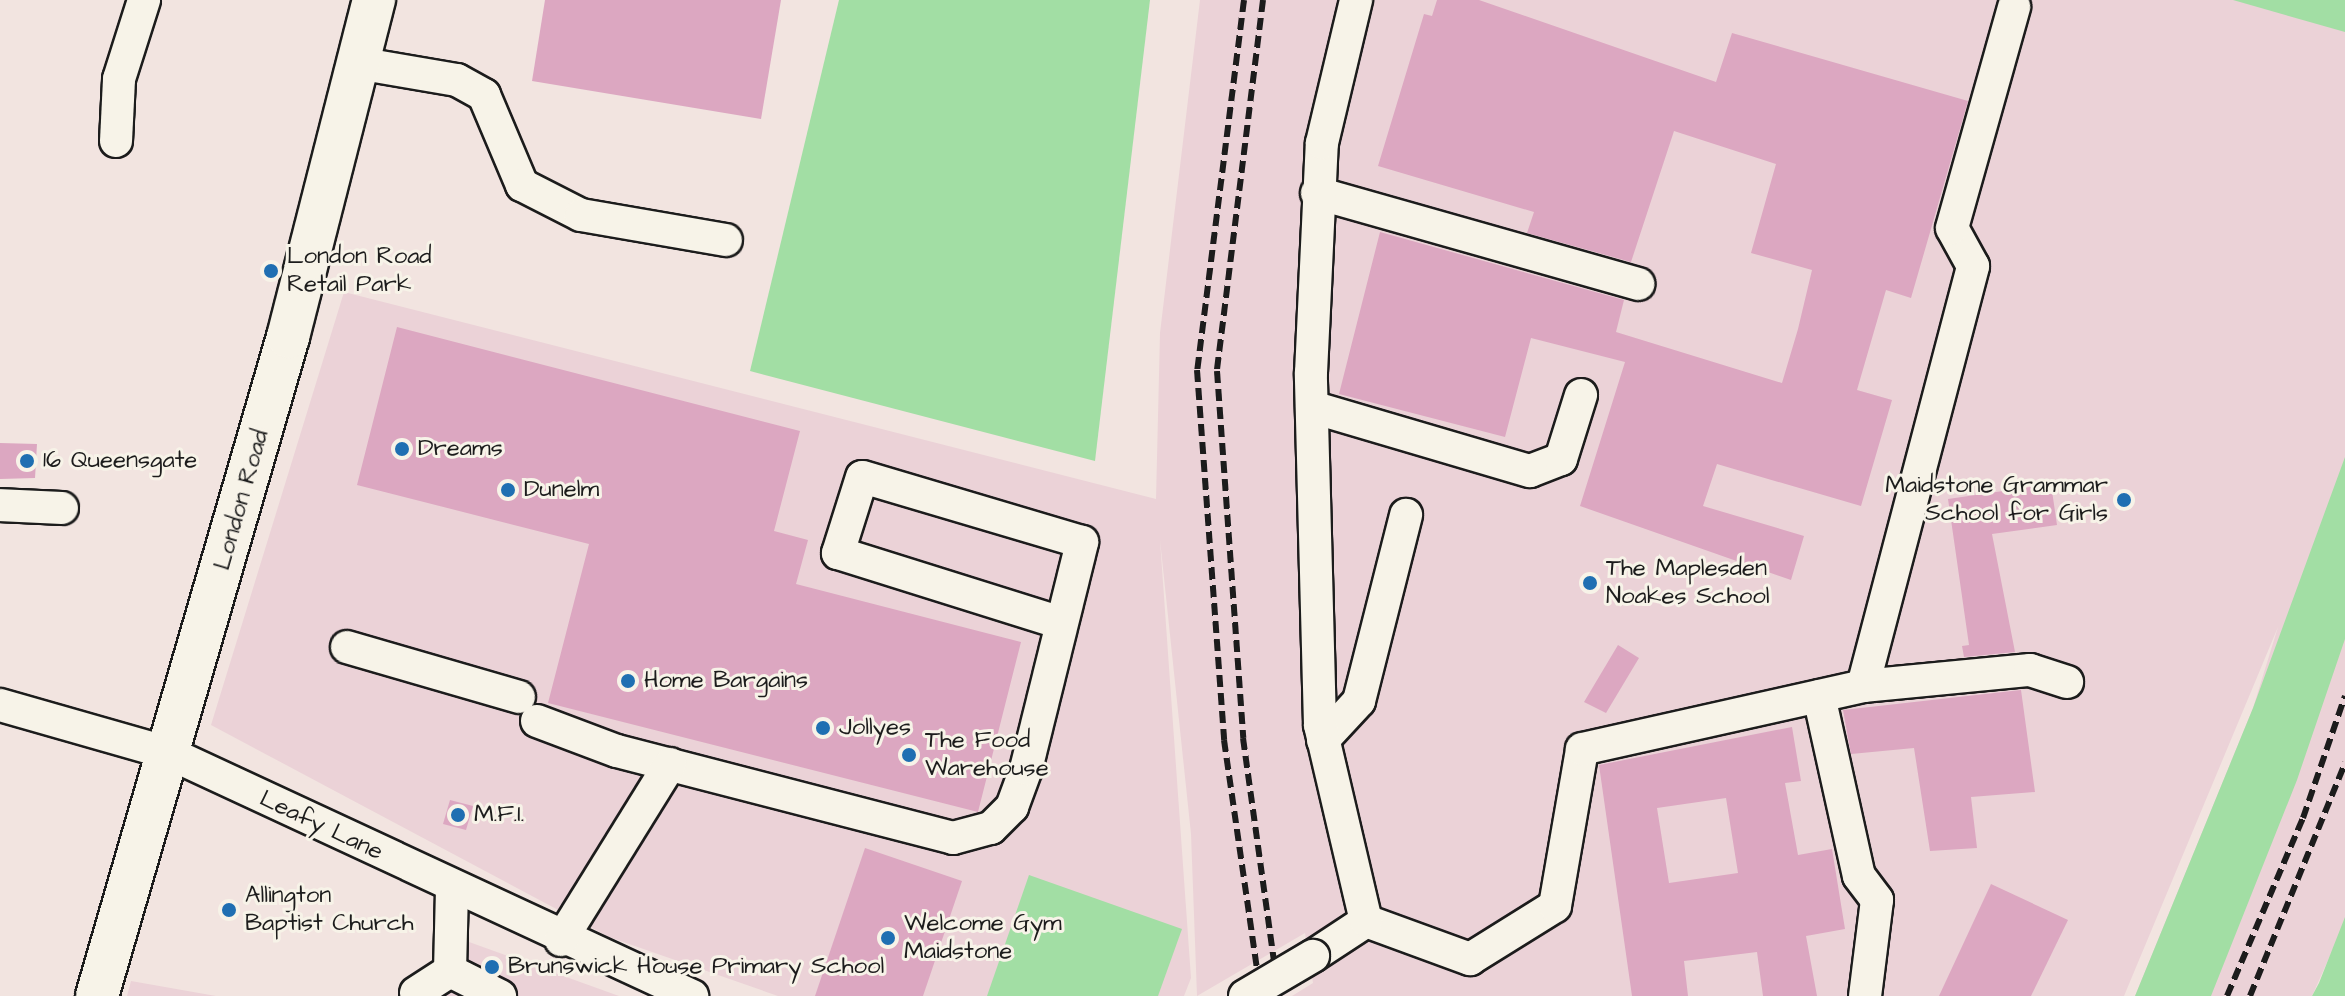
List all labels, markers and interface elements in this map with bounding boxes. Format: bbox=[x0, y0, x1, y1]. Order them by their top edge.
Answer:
place label: London Road Retail Park bbox=[287, 243, 432, 299]
marker: London Road Retail Park bbox=[262, 262, 280, 280]
street label: London Road bbox=[208, 427, 276, 573]
place label: Dreams bbox=[418, 435, 503, 463]
marker: Dreams bbox=[393, 440, 411, 458]
place label: 16 Queensgate bbox=[43, 447, 197, 475]
marker: 16 Queensgate bbox=[18, 452, 36, 470]
place label: Maidstone Grammar School for Girls bbox=[1885, 472, 2108, 528]
place label: Dunelm bbox=[524, 476, 599, 504]
marker: Dunelm bbox=[499, 481, 517, 499]
marker: Maidstone Grammar School for Girls bbox=[2115, 491, 2133, 509]
place label: The Maplesden Noakes School bbox=[1606, 555, 1769, 611]
marker: The Maplesden Noakes School bbox=[1581, 574, 1599, 592]
place label: Home Bargains bbox=[644, 667, 808, 695]
marker: Home Bargains bbox=[619, 672, 637, 690]
place label: Jollyes bbox=[839, 714, 911, 742]
marker: Jollyes bbox=[814, 719, 832, 737]
place label: The Food Warehouse bbox=[925, 727, 1049, 783]
marker: The Food Warehouse bbox=[900, 746, 918, 764]
street label: Leafy Lane bbox=[255, 785, 387, 867]
place label: M.F.I. bbox=[474, 801, 524, 829]
marker: M.F.I. bbox=[449, 806, 467, 824]
place label: Allington Baptist Church bbox=[245, 882, 414, 938]
marker: Allington Baptist Church bbox=[220, 901, 238, 919]
place label: Welcome Gym Maidstone bbox=[904, 910, 1062, 966]
marker: Welcome Gym Maidstone bbox=[879, 929, 897, 947]
place label: Brunswick House Primary School bbox=[508, 953, 884, 981]
marker: Brunswick House Primary School bbox=[483, 958, 501, 976]

